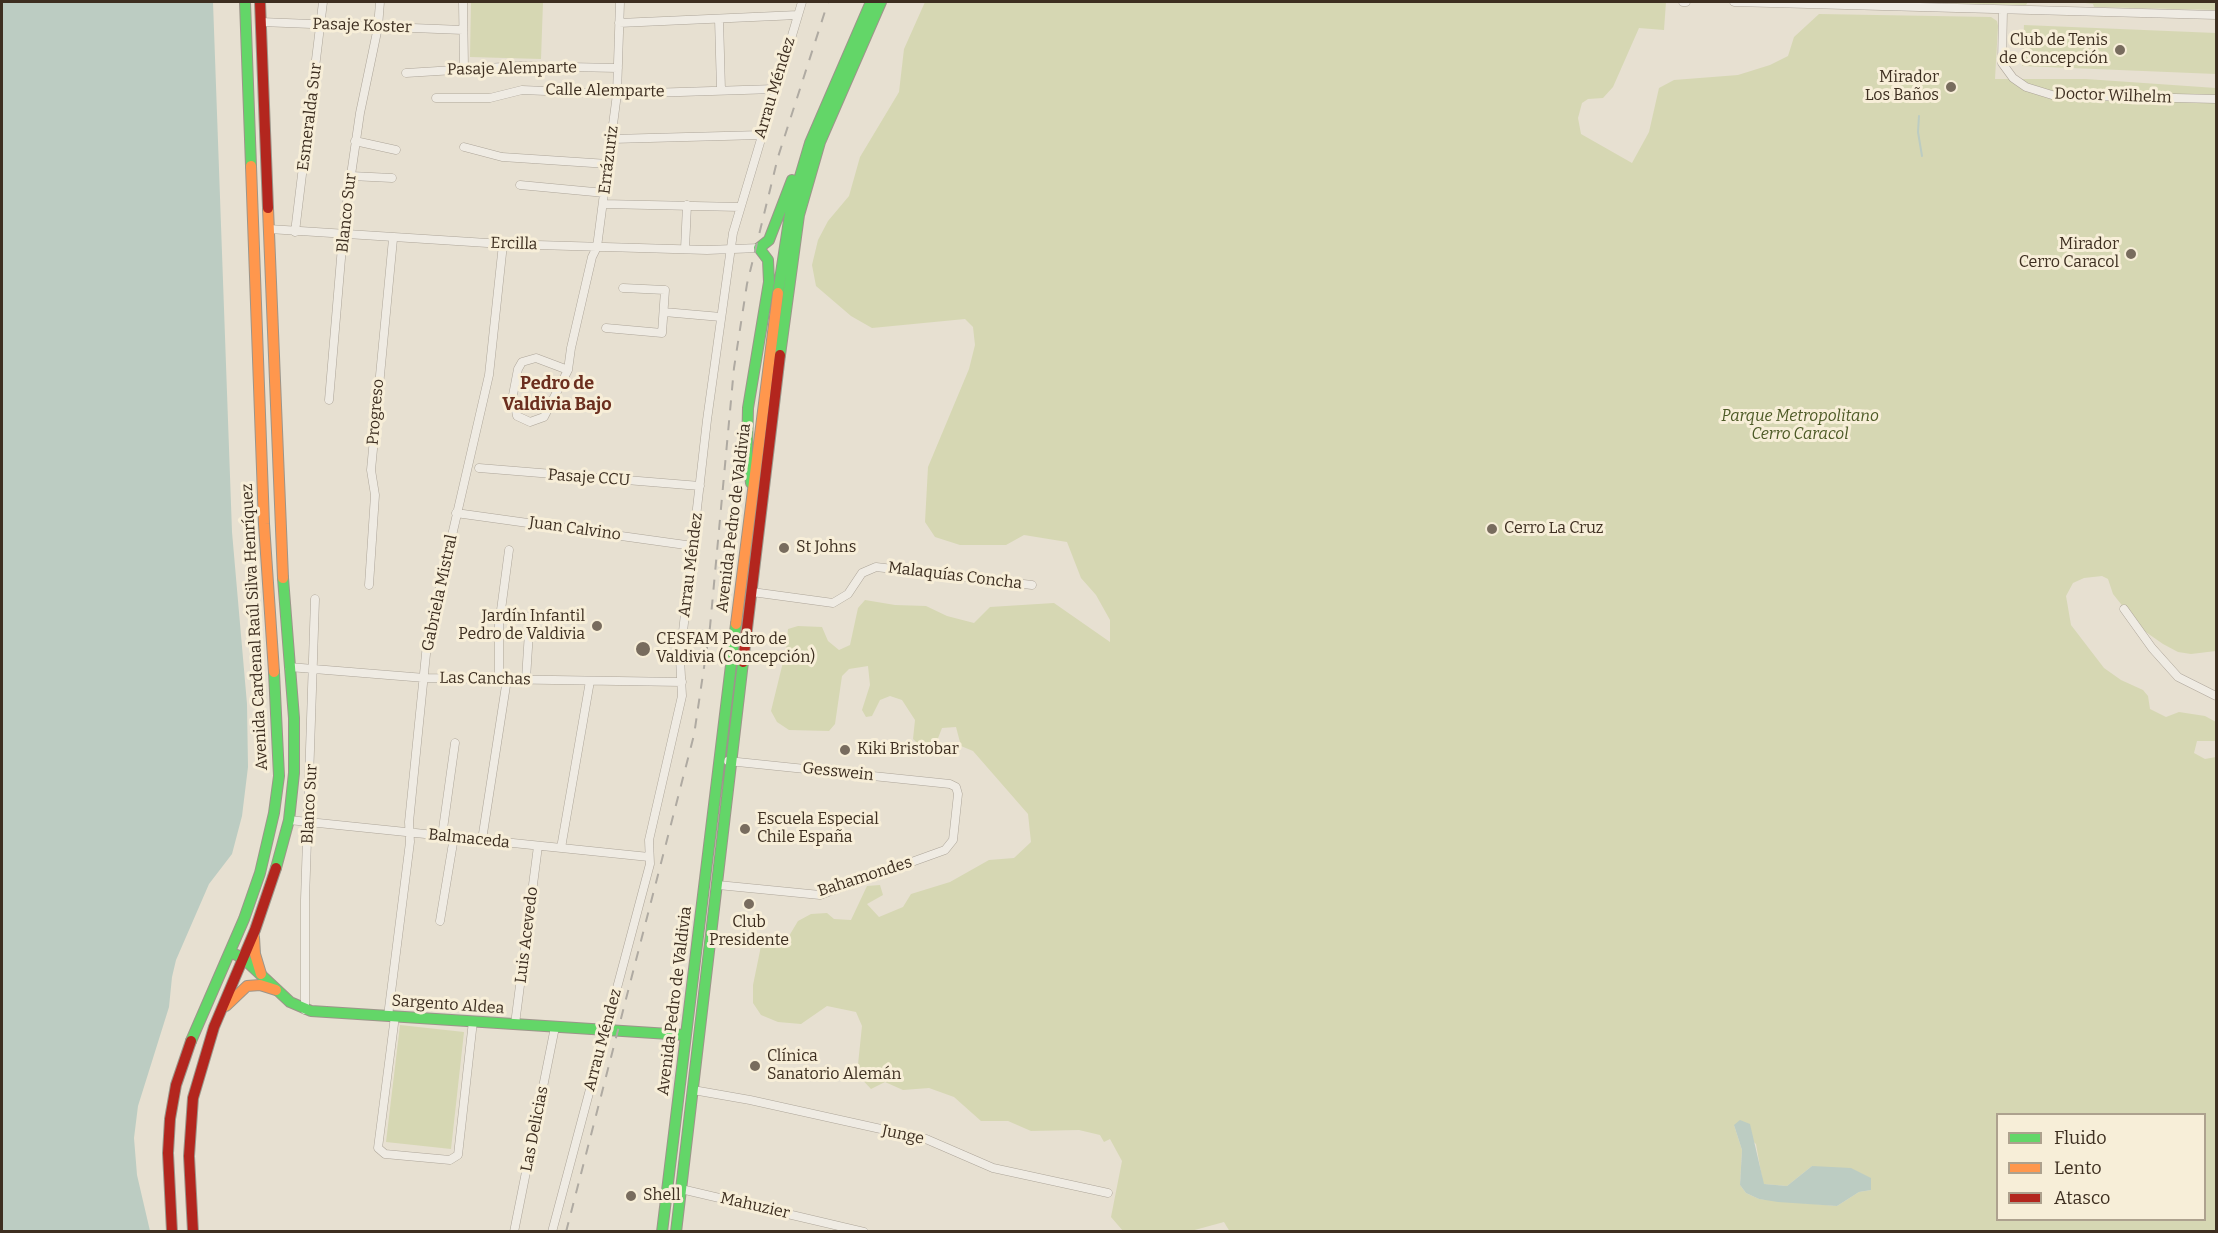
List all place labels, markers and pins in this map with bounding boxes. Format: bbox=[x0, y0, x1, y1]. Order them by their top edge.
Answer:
place label: Club de Tenis de Concepción bbox=[1999, 31, 2108, 69]
marker: Club de Tenis de Concepción bbox=[2113, 43, 2127, 57]
place label: Mirador Los Baños bbox=[1865, 68, 1939, 106]
marker: Mirador Los Baños bbox=[1944, 80, 1958, 94]
place label: Mirador Cerro Caracol bbox=[2019, 235, 2119, 273]
marker: Mirador Cerro Caracol bbox=[2124, 247, 2138, 261]
place label: Cerro La Cruz bbox=[1504, 519, 1603, 539]
marker: Cerro La Cruz bbox=[1485, 522, 1499, 536]
place label: St Johns bbox=[796, 538, 856, 558]
marker: St Johns bbox=[777, 541, 791, 555]
place label: Jardín Infantil Pedro de Valdivia bbox=[458, 607, 585, 645]
marker: Jardín Infantil Pedro de Valdivia bbox=[590, 619, 604, 633]
place label: CESFAM Pedro de Valdivia (Concepción) bbox=[656, 630, 815, 668]
marker: CESFAM Pedro de Valdivia (Concepción) bbox=[634, 640, 652, 658]
place label: Kiki Bristobar bbox=[857, 740, 959, 760]
marker: Kiki Bristobar bbox=[838, 743, 852, 757]
place label: Escuela Especial Chile España bbox=[757, 810, 879, 848]
marker: Escuela Especial Chile España bbox=[738, 822, 752, 836]
marker: Club Presidente bbox=[742, 897, 756, 911]
place label: Club Presidente bbox=[709, 913, 789, 951]
place label: Clínica Sanatorio Alemán bbox=[767, 1047, 901, 1085]
marker: Clínica Sanatorio Alemán bbox=[748, 1059, 762, 1073]
place label: Shell bbox=[643, 1186, 681, 1206]
marker: Shell bbox=[624, 1189, 638, 1203]

